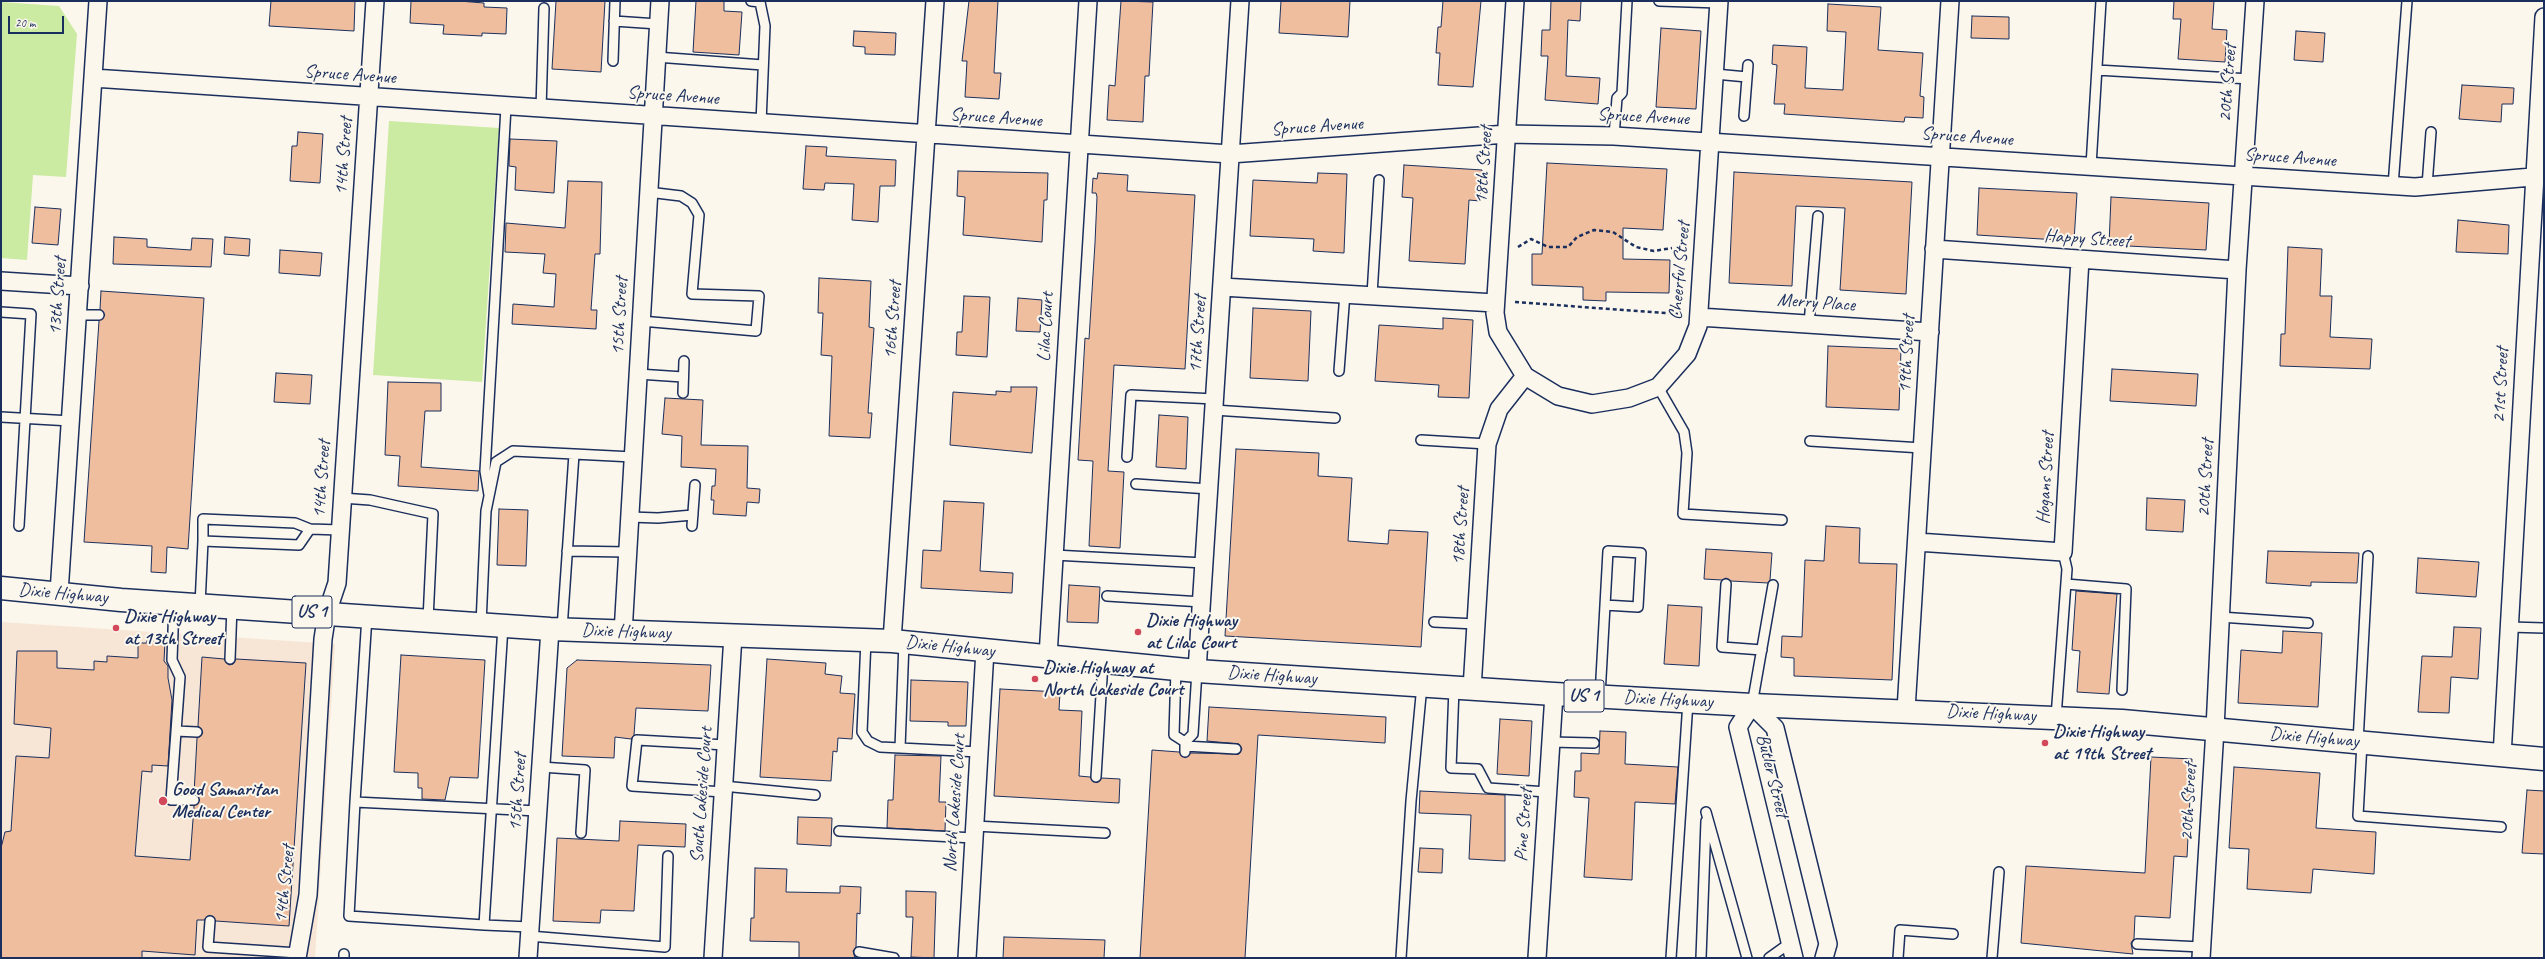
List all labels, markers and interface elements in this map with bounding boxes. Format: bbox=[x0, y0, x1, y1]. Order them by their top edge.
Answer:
scale bar bbox=[10, 8, 66, 34]
text: 20 m bbox=[15, 15, 35, 31]
street label: 20th Street bbox=[2214, 43, 2242, 123]
street label: Spruce Avenue bbox=[303, 60, 397, 90]
street label: Spruce Avenue bbox=[626, 81, 720, 111]
street label: Spruce Avenue bbox=[949, 103, 1043, 133]
street label: Spruce Avenue bbox=[1597, 103, 1689, 131]
street label: Spruce Avenue bbox=[1270, 112, 1364, 142]
street label: 14th Street bbox=[330, 116, 358, 196]
street label: Spruce Avenue bbox=[1920, 122, 2014, 152]
street label: 18th Street bbox=[1470, 125, 1498, 205]
street label: Spruce Avenue bbox=[2243, 143, 2337, 173]
street label: Cheerful Street bbox=[1664, 221, 1696, 321]
street label: Happy Street bbox=[2043, 225, 2131, 253]
street label: 13th Street bbox=[44, 256, 72, 336]
street label: 15th Street bbox=[607, 276, 633, 356]
street label: 16th Street bbox=[879, 280, 907, 360]
street label: Merry Place bbox=[1776, 289, 1856, 317]
street label: Lilac Court bbox=[1033, 292, 1059, 362]
street label: 17th Street bbox=[1184, 294, 1212, 374]
street label: 19th Street bbox=[1894, 314, 1920, 394]
street label: 21st Street bbox=[2488, 347, 2514, 423]
street label: Hogans Street bbox=[2032, 431, 2060, 525]
street label: 20th Street bbox=[2193, 438, 2219, 518]
street label: 14th Street bbox=[308, 439, 336, 519]
street label: 18th Street bbox=[1447, 486, 1475, 566]
street label: Dixie Highway bbox=[17, 579, 109, 609]
road number: US 1 bbox=[292, 596, 332, 628]
place label: Dixie Highway at 13th Street bbox=[124, 606, 222, 650]
place label: Dixie Highway at Lilac Court bbox=[1146, 610, 1237, 654]
street label: Dixie Highway bbox=[581, 619, 671, 645]
marker: Dixie Highway at 13th Street bbox=[111, 623, 121, 633]
marker: Dixie Highway at Lilac Court bbox=[1133, 627, 1143, 637]
street label: Dixie Highway bbox=[904, 631, 996, 663]
place label: Dixie Highway at North Lakeside Court bbox=[1043, 657, 1183, 701]
street label: Dixie Highway bbox=[1227, 662, 1317, 690]
marker: Dixie Highway at North Lakeside Court bbox=[1030, 674, 1040, 684]
road number: US 1 bbox=[1564, 680, 1604, 712]
street label: Dixie Highway bbox=[1623, 686, 1713, 714]
street label: Dixie Highway bbox=[1946, 700, 2036, 728]
place label: Dixie Highway at 19th Street bbox=[2053, 721, 2151, 765]
street label: Dixie Highway bbox=[2268, 723, 2360, 753]
street label: South Lakeside Court bbox=[686, 726, 718, 864]
street label: Butler Street bbox=[1751, 732, 1793, 820]
street label: North Lakeside Court bbox=[939, 733, 971, 873]
marker: Dixie Highway at 19th Street bbox=[2040, 738, 2050, 748]
street label: 15th Street bbox=[504, 752, 532, 832]
street label: 20th Street bbox=[2176, 762, 2202, 842]
place label: Good Samaritan Medical Center bbox=[172, 779, 278, 823]
street label: Pine Street bbox=[1510, 788, 1538, 862]
marker: Good Samaritan Medical Center bbox=[157, 795, 169, 807]
street label: 14th Street bbox=[270, 844, 300, 924]

